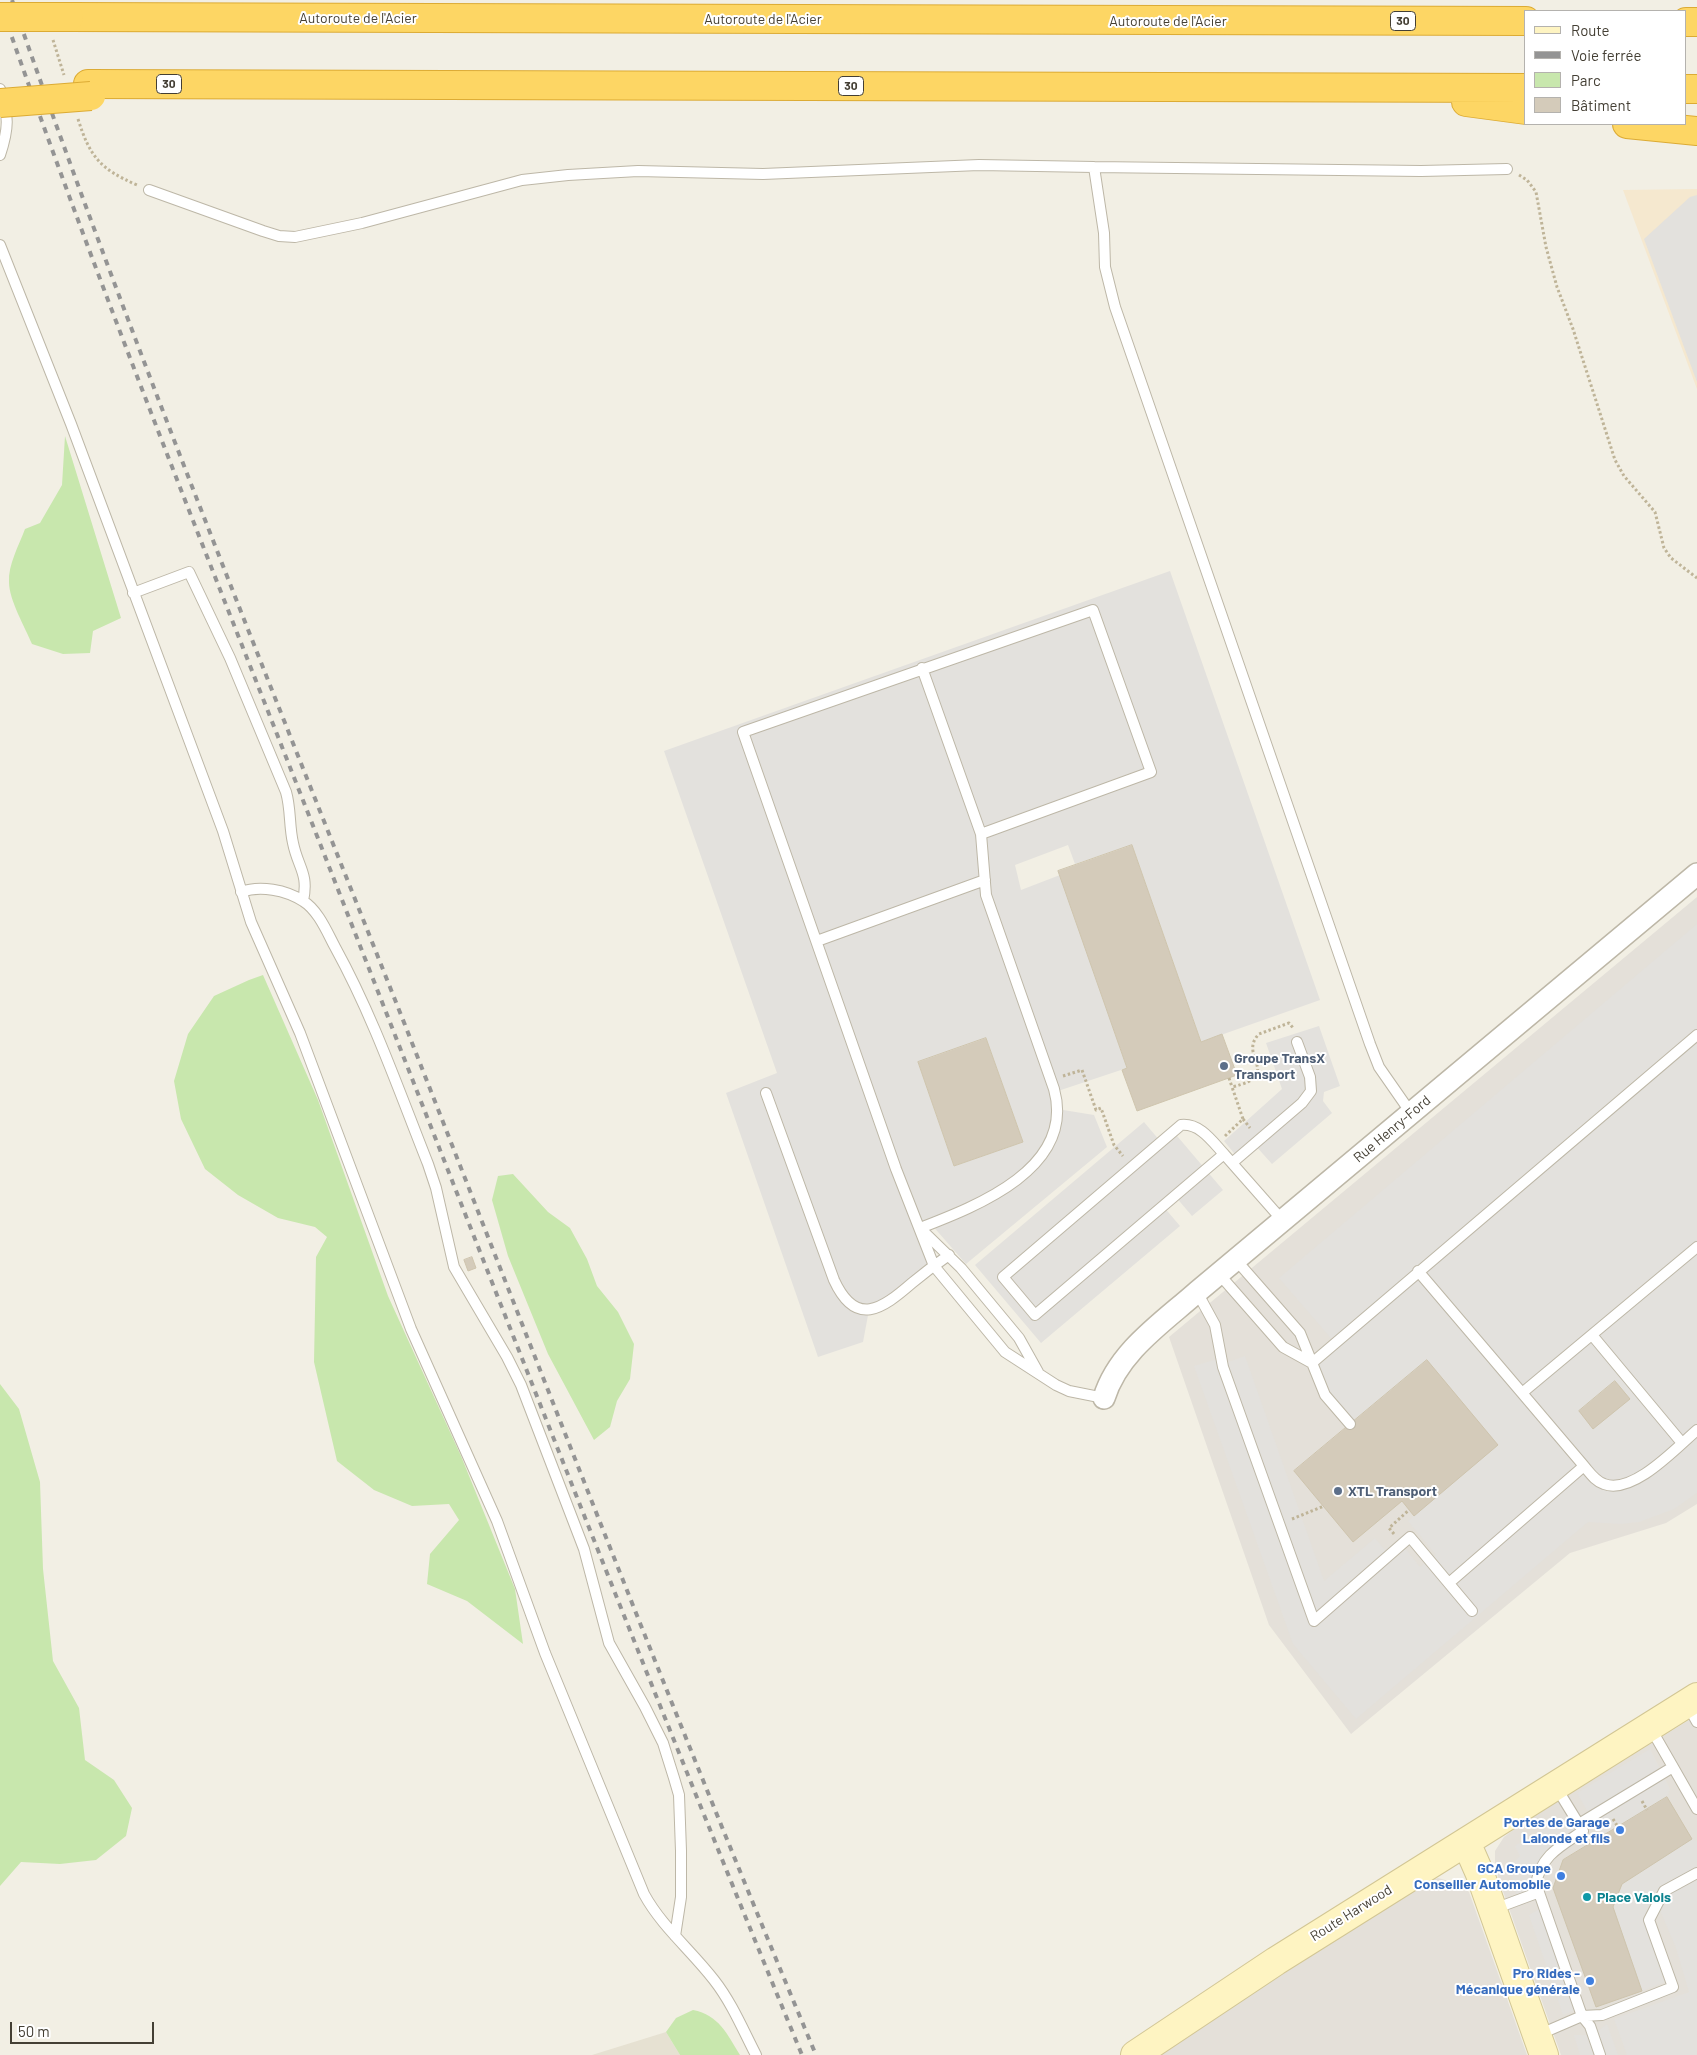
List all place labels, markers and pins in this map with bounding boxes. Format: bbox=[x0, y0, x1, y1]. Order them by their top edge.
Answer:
place label: Groupe TransX Transport bbox=[1234, 1050, 1325, 1082]
marker: Groupe TransX Transport bbox=[1218, 1060, 1230, 1072]
place label: XTL Transport bbox=[1348, 1483, 1437, 1499]
marker: XTL Transport bbox=[1332, 1485, 1344, 1497]
place label: Portes de Garage Lalonde et fils bbox=[1504, 1814, 1610, 1846]
marker: Portes de Garage Lalonde et fils bbox=[1614, 1824, 1626, 1836]
place label: GCA Groupe Conseiller Automobile bbox=[1414, 1860, 1551, 1892]
marker: GCA Groupe Conseiller Automobile bbox=[1555, 1870, 1567, 1882]
place label: Place Valois bbox=[1597, 1889, 1671, 1905]
marker: Place Valois bbox=[1581, 1891, 1593, 1903]
place label: Pro Rides - Mécanique générale bbox=[1456, 1965, 1580, 1998]
marker: Pro Rides - Mécanique générale bbox=[1584, 1975, 1596, 1987]

